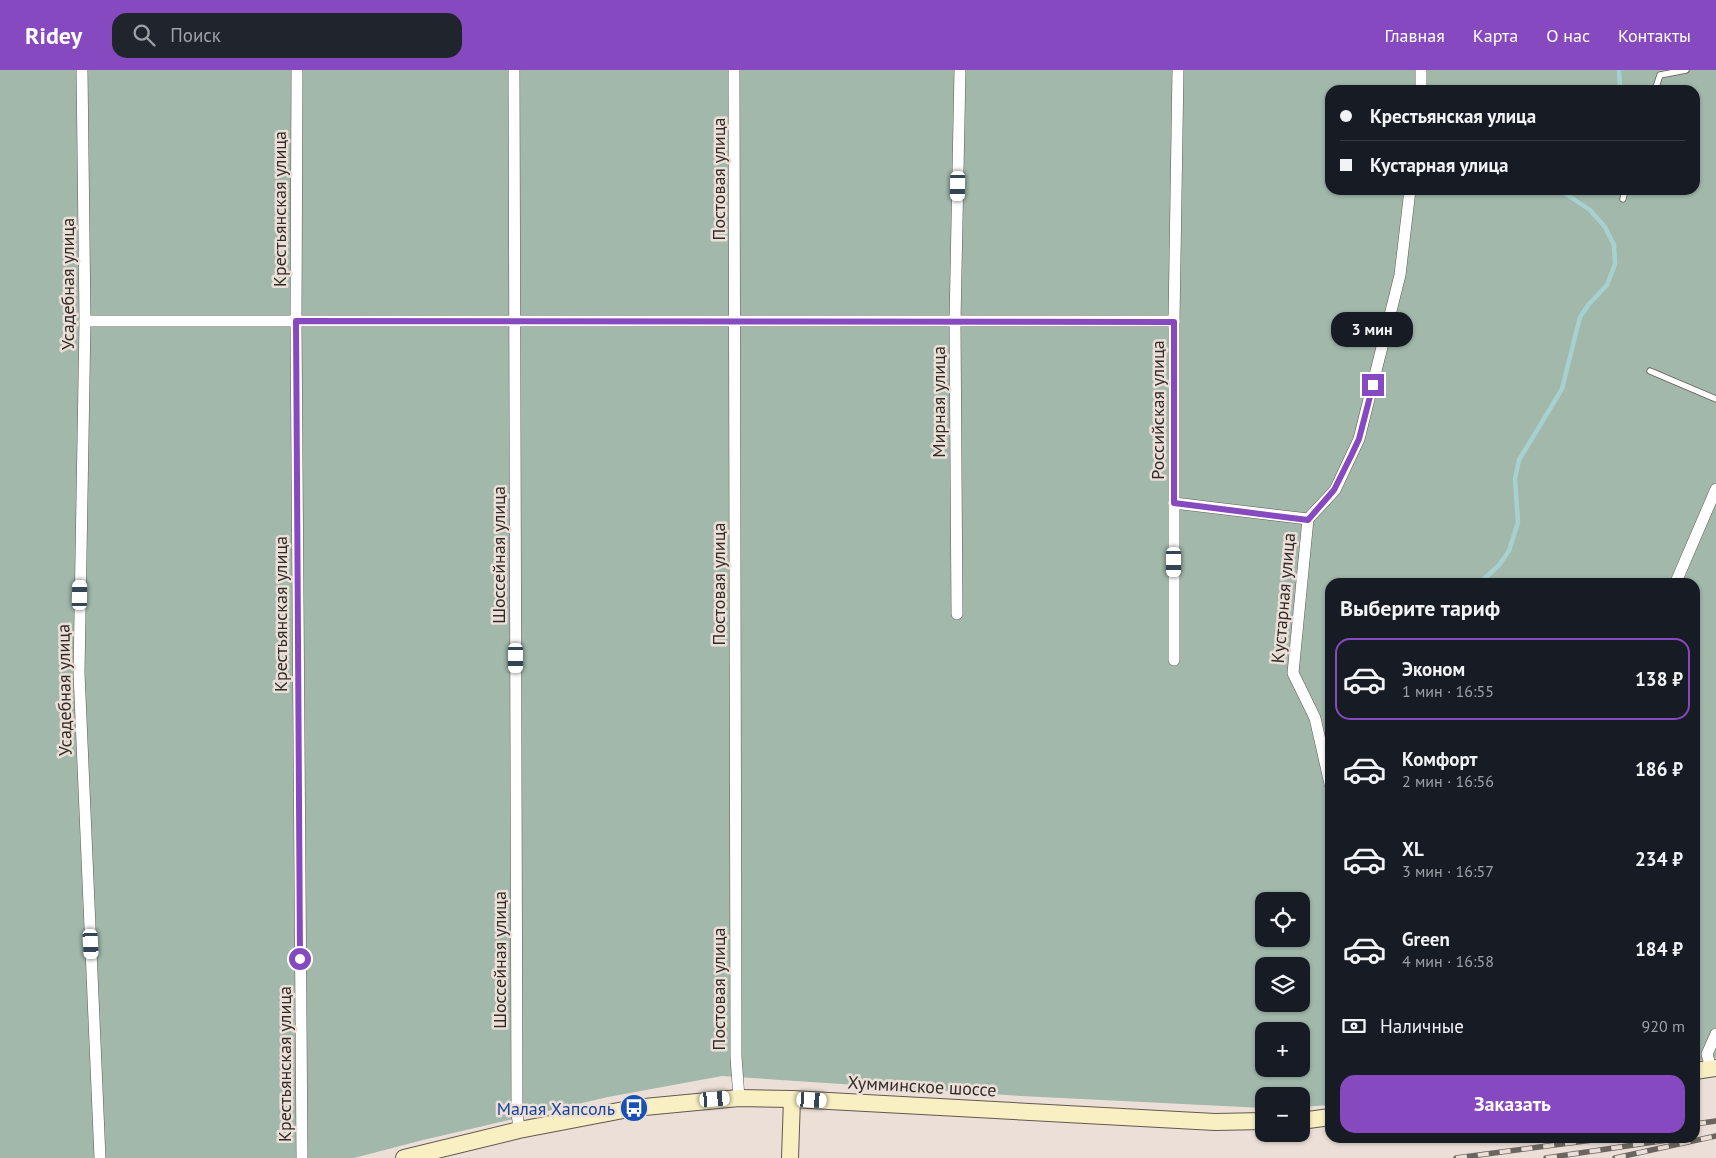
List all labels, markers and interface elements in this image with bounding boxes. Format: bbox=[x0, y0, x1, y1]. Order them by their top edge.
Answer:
search box bbox=[112, 13, 462, 58]
text: Ridey bbox=[25, 20, 82, 51]
icon: search bbox=[130, 21, 158, 49]
text: Поиск bbox=[170, 23, 221, 47]
text: Главная bbox=[1384, 24, 1445, 47]
text: Карта bbox=[1473, 24, 1518, 47]
text: О нас bbox=[1546, 24, 1590, 47]
text: Контакты bbox=[1618, 24, 1691, 47]
text: Крестьянская улица bbox=[1370, 104, 1536, 128]
street label: Постовая улица bbox=[707, 118, 730, 240]
street label: Крестьянская улица bbox=[268, 131, 291, 287]
text: Кустарная улица bbox=[1370, 153, 1509, 177]
car bbox=[950, 171, 965, 201]
street label: Усадебная улица bbox=[56, 218, 79, 350]
callout: 3 мин bbox=[1332, 312, 1414, 348]
text: 3 мин bbox=[1351, 319, 1393, 339]
street label: Российская улица bbox=[1146, 340, 1169, 480]
street label: Мирная улица bbox=[927, 346, 950, 458]
route end bbox=[1362, 374, 1384, 396]
street label: Шоссейная улица bbox=[487, 486, 510, 624]
street label: Постовая улица bbox=[707, 523, 730, 645]
street label: Кустарная улица bbox=[1266, 532, 1300, 664]
street label: Крестьянская улица bbox=[269, 536, 292, 692]
car bbox=[1166, 547, 1181, 577]
car bbox=[72, 580, 87, 610]
text: Выберите тариф bbox=[1340, 594, 1500, 622]
street label: Усадебная улица bbox=[51, 624, 77, 756]
car bbox=[508, 643, 523, 673]
icon: car bbox=[1342, 657, 1387, 702]
text: Эконом bbox=[1402, 657, 1465, 681]
text: 138 ₽ bbox=[1635, 667, 1683, 691]
text: 1 мин · 16:55 bbox=[1402, 681, 1494, 701]
icon: car bbox=[1342, 747, 1387, 792]
text: Комфорт bbox=[1402, 747, 1478, 771]
text: 186 ₽ bbox=[1635, 757, 1683, 781]
text: 2 мин · 16:56 bbox=[1402, 771, 1494, 791]
icon: car bbox=[1342, 837, 1387, 882]
text: XL bbox=[1402, 837, 1424, 861]
text: 234 ₽ bbox=[1635, 847, 1683, 871]
text: 3 мин · 16:57 bbox=[1402, 861, 1494, 881]
street label: Шоссейная улица bbox=[488, 891, 511, 1029]
map controls bbox=[1255, 892, 1310, 1142]
button: locate bbox=[1255, 892, 1310, 947]
icon: car bbox=[1342, 927, 1387, 972]
text: Green bbox=[1402, 927, 1450, 951]
street label: Постовая улица bbox=[707, 928, 730, 1050]
car bbox=[82, 929, 99, 959]
text: 184 ₽ bbox=[1635, 937, 1683, 961]
route start bbox=[289, 948, 311, 970]
text: 4 мин · 16:58 bbox=[1402, 951, 1494, 971]
button: layers bbox=[1255, 957, 1310, 1012]
street label: Крестьянская улица bbox=[273, 986, 296, 1142]
icon: cash bbox=[1340, 1012, 1368, 1040]
text: Наличные bbox=[1380, 1014, 1464, 1038]
text: 920 m bbox=[1642, 1016, 1685, 1036]
button: + bbox=[1255, 1022, 1310, 1077]
street label: Хумминское шоссе bbox=[847, 1071, 997, 1101]
button: Заказать bbox=[1340, 1075, 1685, 1133]
button: − bbox=[1255, 1087, 1310, 1142]
car bbox=[699, 1090, 730, 1108]
car bbox=[796, 1092, 827, 1108]
bus stop icon: Малая Хапсоль bbox=[619, 1093, 649, 1123]
place label: Малая Хапсоль bbox=[497, 1097, 615, 1120]

